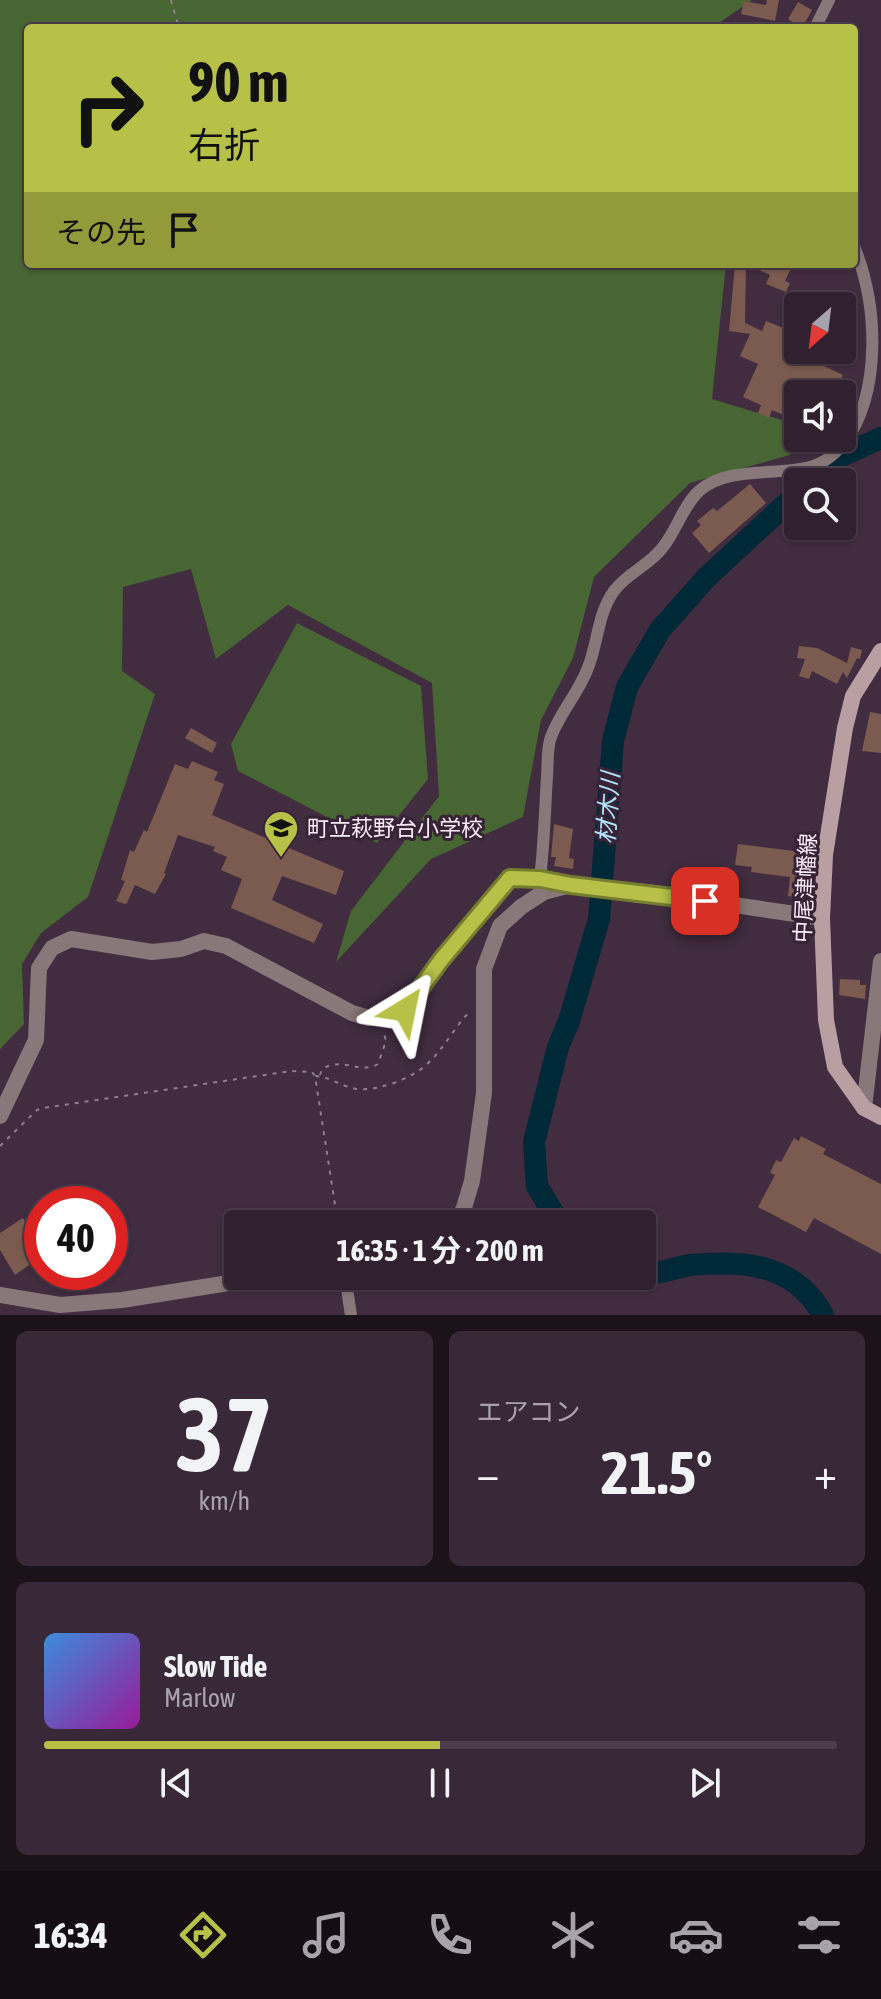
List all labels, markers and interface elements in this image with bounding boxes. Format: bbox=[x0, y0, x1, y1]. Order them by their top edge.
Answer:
text: 90 m bbox=[188, 50, 289, 114]
icon: right bbox=[56, 56, 160, 160]
text: 右折 bbox=[188, 124, 260, 166]
icon: arrive bbox=[162, 208, 206, 252]
text: その先 bbox=[56, 215, 146, 249]
north arrow bbox=[784, 292, 856, 364]
map controls bbox=[784, 292, 856, 540]
button: sound bbox=[784, 380, 856, 452]
button: search bbox=[784, 468, 856, 540]
water label: 材木川 bbox=[592, 768, 624, 845]
school or university icon: 町立萩野台小学校 bbox=[262, 809, 300, 859]
place label: 町立萩野台小学校 bbox=[307, 815, 483, 841]
street label: 中尾津幡線 bbox=[789, 832, 821, 944]
pin bbox=[671, 867, 739, 935]
icon: arrive bbox=[683, 879, 727, 923]
position arrow bbox=[363, 968, 447, 1052]
speed limit sign: 40 bbox=[24, 1186, 128, 1290]
text: 16:35 · 1 分 · 200 m bbox=[336, 1233, 544, 1267]
text: 37 bbox=[175, 1374, 273, 1493]
text: エアコン bbox=[477, 1397, 581, 1427]
text: 21.5° bbox=[601, 1438, 713, 1507]
text: − bbox=[477, 1448, 499, 1498]
text: + bbox=[814, 1448, 837, 1498]
text: km/h bbox=[198, 1486, 250, 1516]
text: Slow Tide bbox=[164, 1649, 267, 1683]
text: Marlow bbox=[164, 1683, 235, 1713]
icon: previous bbox=[154, 1761, 198, 1805]
icon: pause bbox=[418, 1761, 462, 1805]
icon: next bbox=[683, 1761, 727, 1805]
icon: directions bbox=[175, 1907, 231, 1963]
icon: music bbox=[298, 1907, 354, 1963]
icon: phone bbox=[422, 1907, 478, 1963]
icon: climate bbox=[545, 1907, 601, 1963]
icon: car bbox=[668, 1907, 724, 1963]
icon: filters bbox=[791, 1907, 847, 1963]
text: 16:34 bbox=[34, 1914, 108, 1956]

